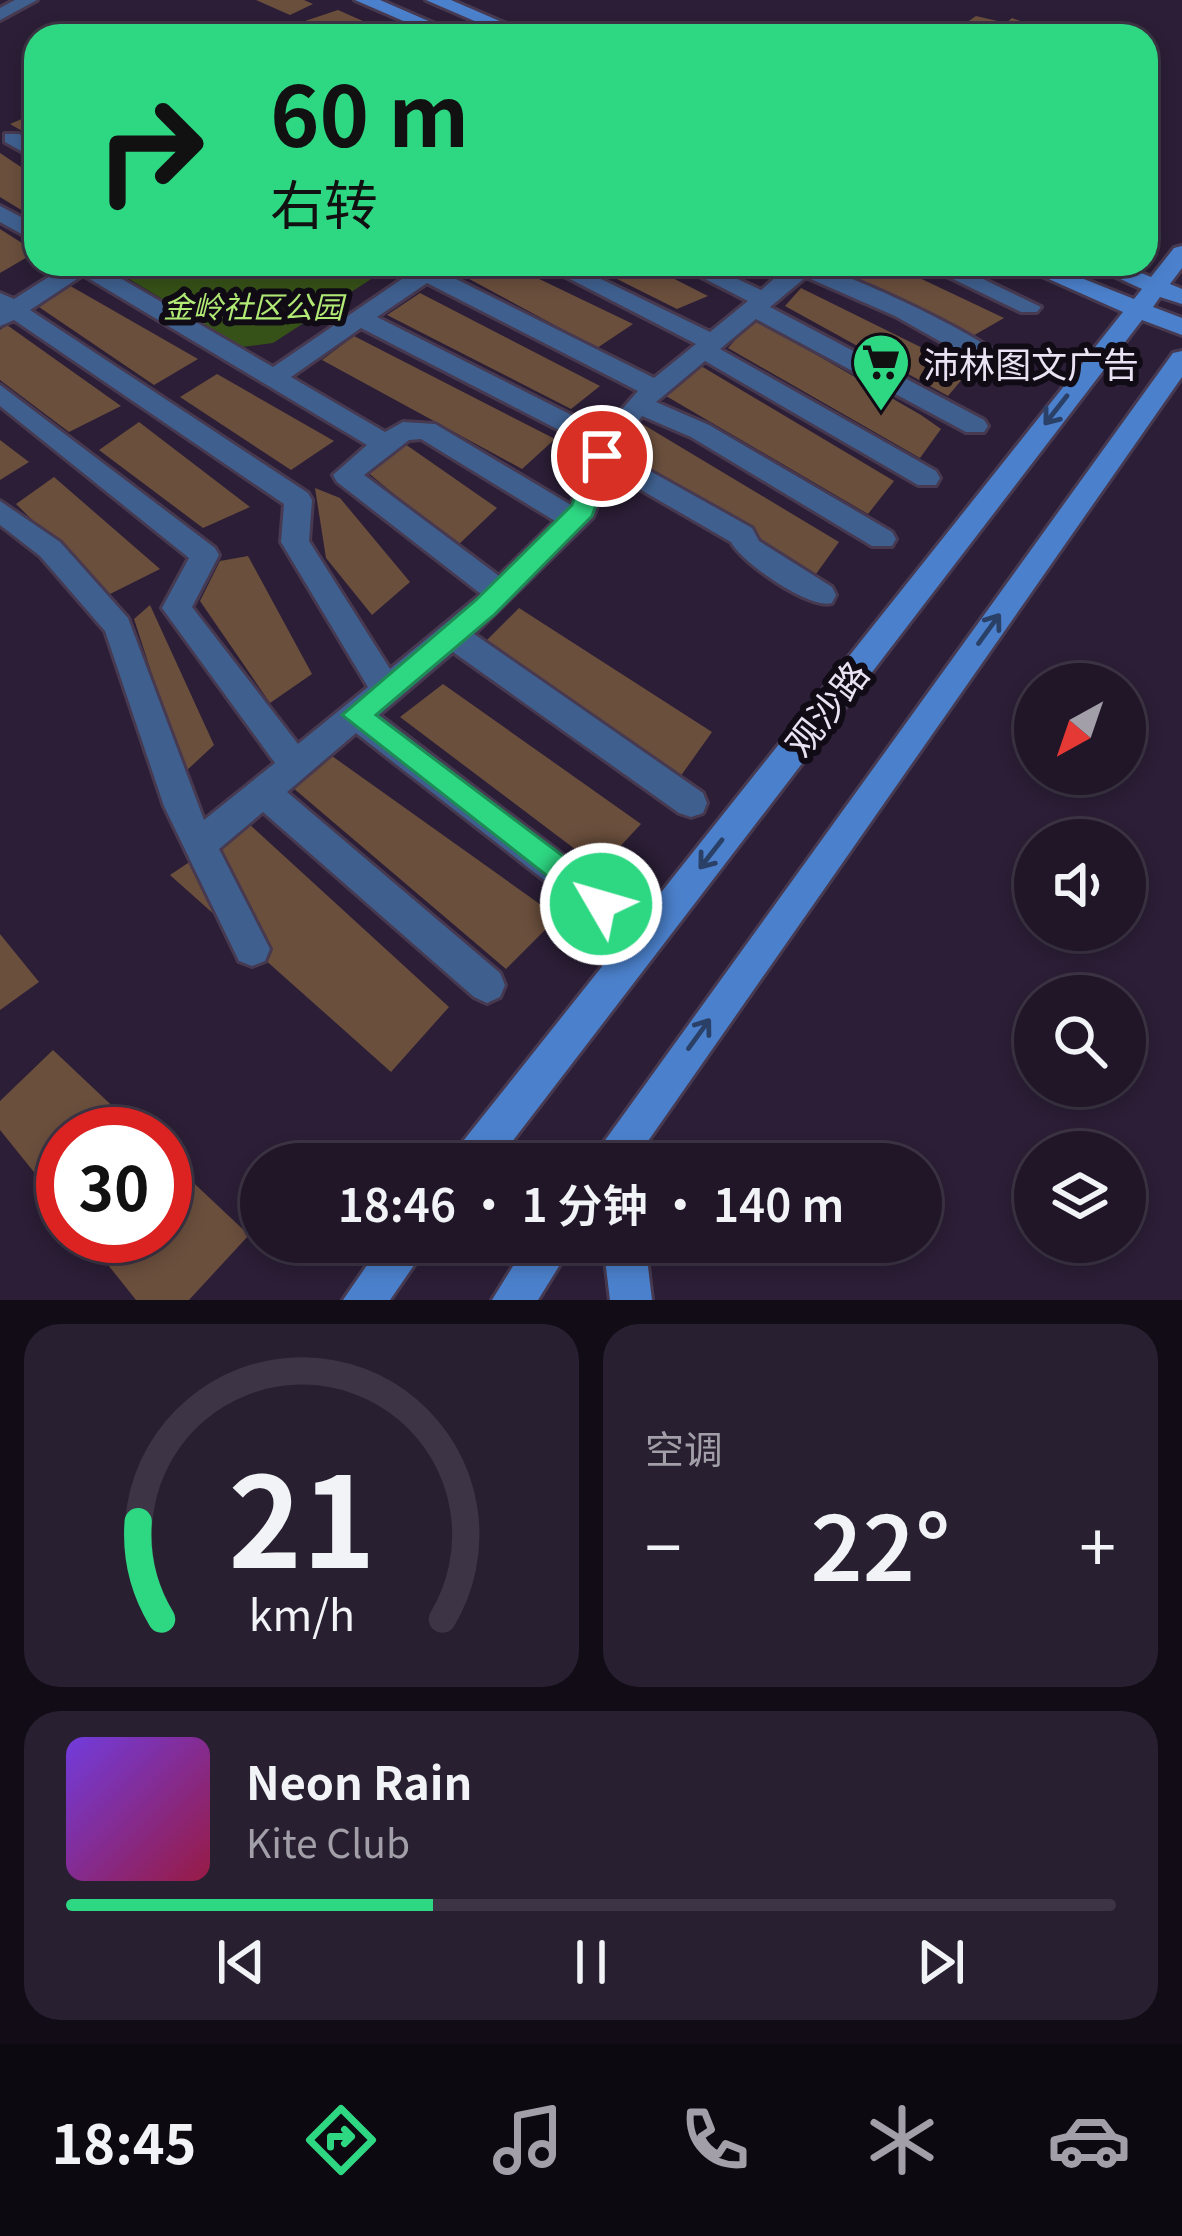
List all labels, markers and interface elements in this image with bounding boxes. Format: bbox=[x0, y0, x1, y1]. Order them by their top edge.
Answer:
text: 60 m bbox=[270, 50, 469, 171]
icon: right bbox=[72, 72, 228, 228]
text: 右转 bbox=[270, 162, 378, 241]
park label: 金岭社区公园 bbox=[163, 283, 347, 327]
supermarket icon: 沛林图文广告 bbox=[850, 331, 912, 413]
place label: 沛林图文广告 bbox=[923, 336, 1139, 388]
one-way arrow bbox=[1043, 393, 1070, 425]
pin bbox=[551, 405, 653, 507]
icon: arrive bbox=[569, 423, 635, 489]
one-way arrow bbox=[975, 613, 1001, 646]
street label: 观沙路 bbox=[771, 648, 879, 766]
north arrow bbox=[1014, 663, 1146, 795]
map controls bbox=[1014, 663, 1146, 1263]
button: sound bbox=[1014, 819, 1146, 951]
one-way arrow bbox=[699, 837, 724, 870]
position arrow bbox=[538, 841, 664, 967]
button: search bbox=[1014, 975, 1146, 1107]
one-way arrow bbox=[686, 1018, 712, 1051]
speed limit sign: 30 bbox=[36, 1107, 192, 1263]
button: layers bbox=[1014, 1131, 1146, 1263]
text: 18:46 · 1 分钟 · 140 m bbox=[338, 1170, 844, 1235]
text: 空调 bbox=[645, 1419, 723, 1475]
text: 21 bbox=[228, 1423, 375, 1604]
text: 22° bbox=[811, 1477, 950, 1607]
text: − bbox=[645, 1495, 682, 1591]
text: + bbox=[1079, 1495, 1116, 1591]
text: km/h bbox=[248, 1580, 355, 1642]
text: Neon Rain bbox=[246, 1748, 472, 1813]
text: Kite Club bbox=[246, 1813, 410, 1869]
icon: previous bbox=[208, 1929, 274, 1995]
icon: pause bbox=[558, 1929, 624, 1995]
icon: next bbox=[908, 1929, 974, 1995]
icon: directions bbox=[299, 2098, 383, 2182]
icon: music bbox=[486, 2098, 570, 2182]
icon: phone bbox=[673, 2098, 757, 2182]
icon: climate bbox=[860, 2098, 944, 2182]
icon: car bbox=[1047, 2098, 1131, 2182]
text: 18:45 bbox=[51, 2101, 196, 2180]

